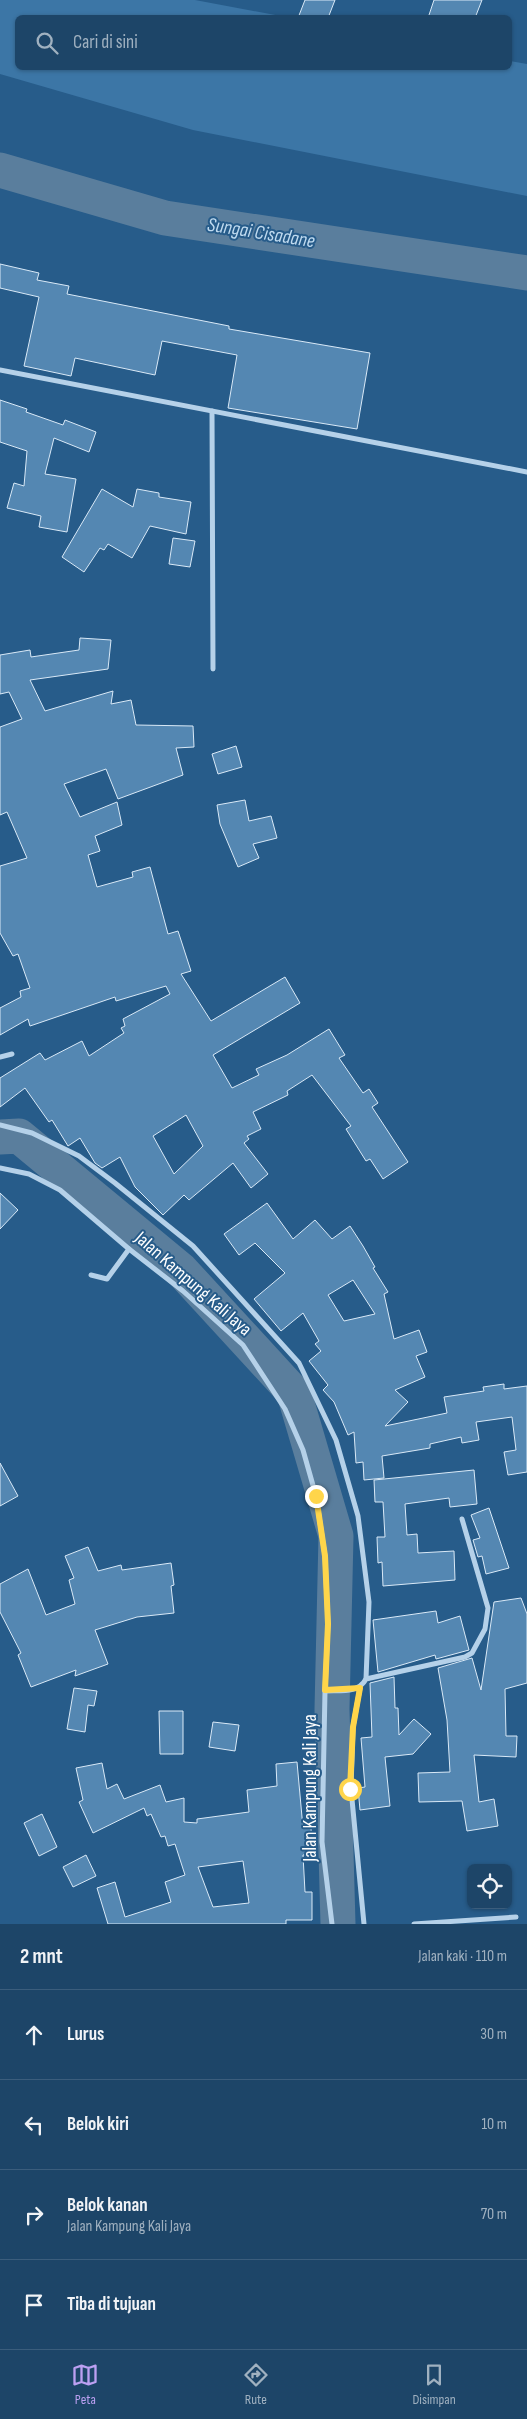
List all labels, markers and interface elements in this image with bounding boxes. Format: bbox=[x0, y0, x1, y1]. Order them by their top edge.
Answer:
search box bbox=[15, 15, 512, 70]
icon: search bbox=[33, 29, 61, 57]
text: Cari di sini bbox=[73, 31, 138, 54]
water label: Sungai Cisadane bbox=[205, 213, 317, 253]
street label: Jalan Kampung Kali Jaya bbox=[129, 1226, 256, 1341]
route end bbox=[305, 1485, 328, 1508]
street label: Jalan Kampung Kali Jaya bbox=[299, 1714, 322, 1863]
route start bbox=[339, 1778, 362, 1801]
map controls bbox=[467, 1864, 512, 1909]
button: locate bbox=[467, 1864, 512, 1909]
text: 2 mnt bbox=[20, 1944, 63, 1969]
text: Jalan kaki · 110 m bbox=[418, 1947, 507, 1966]
icon: ahead bbox=[20, 2021, 48, 2049]
text: Lurus bbox=[67, 2023, 104, 2046]
text: 30 m bbox=[480, 2025, 507, 2044]
icon: left bbox=[20, 2111, 48, 2139]
text: Belok kiri bbox=[67, 2113, 129, 2136]
text: 10 m bbox=[481, 2115, 507, 2134]
text: Belok kanan bbox=[67, 2194, 148, 2217]
icon: right bbox=[20, 2201, 48, 2229]
text: 70 m bbox=[481, 2205, 507, 2224]
text: Jalan Kampung Kali Jaya bbox=[67, 2217, 191, 2236]
icon: arrive bbox=[20, 2291, 48, 2319]
text: Tiba di tujuan bbox=[67, 2293, 156, 2316]
tab: Peta bbox=[71, 2361, 99, 2408]
tab: Rute bbox=[242, 2361, 270, 2408]
tab: Disimpan bbox=[412, 2361, 456, 2408]

